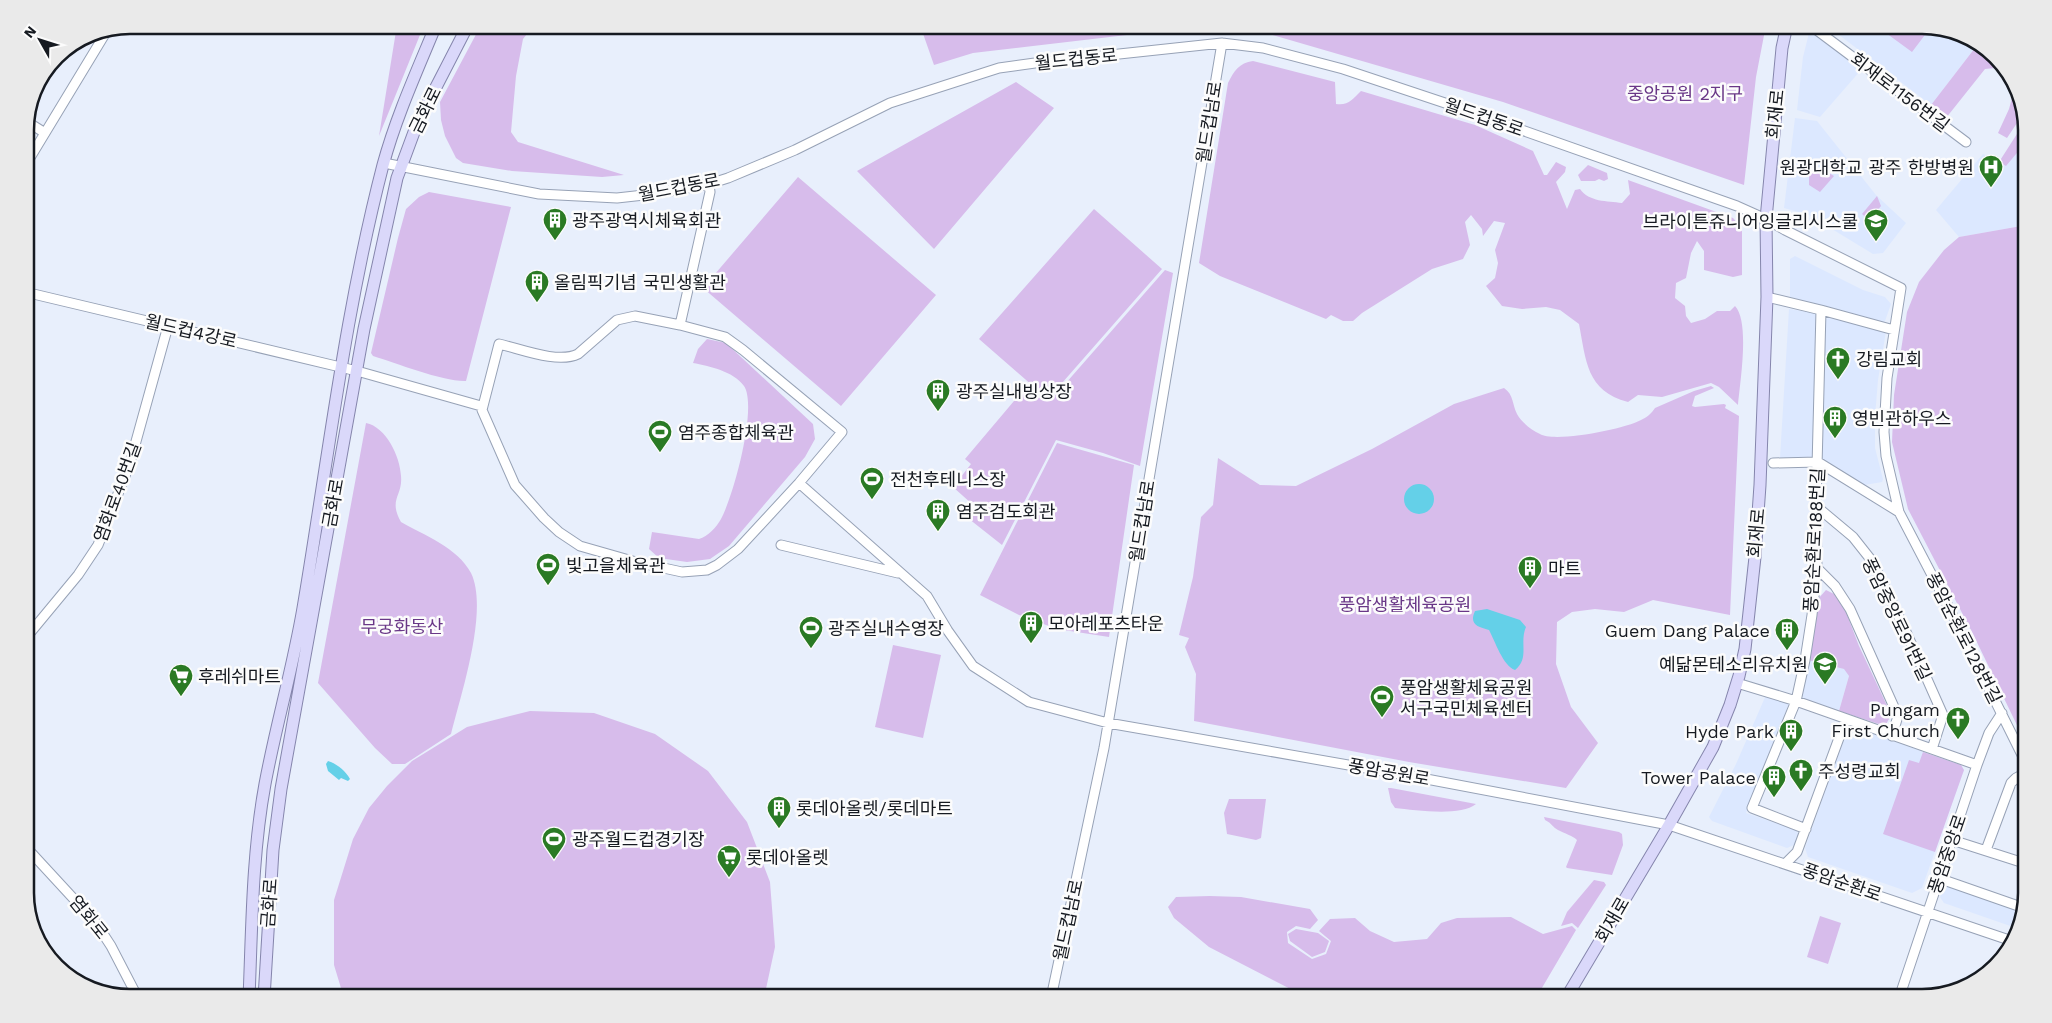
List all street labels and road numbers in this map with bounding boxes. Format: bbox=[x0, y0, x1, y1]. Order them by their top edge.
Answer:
street label: 월드컵동로 bbox=[1034, 44, 1118, 74]
street label: 회재로1156번길 bbox=[1846, 48, 1954, 136]
street label: 월드컵남로 bbox=[1192, 79, 1226, 165]
street label: 금화로 bbox=[405, 83, 445, 137]
street label: 회재로 bbox=[1762, 88, 1788, 140]
street label: 월드컵동로 bbox=[1441, 94, 1527, 140]
street label: 월드컵동로 bbox=[636, 169, 722, 205]
street label: 월드컵4강로 bbox=[143, 310, 239, 352]
street label: 염화로40번길 bbox=[89, 439, 145, 545]
street label: 풍암순환로188번길 bbox=[1800, 467, 1828, 613]
street label: 금화로 bbox=[318, 477, 348, 529]
street label: 월드컵남로 bbox=[1125, 478, 1159, 564]
street label: 회재로 bbox=[1743, 507, 1769, 559]
street label: 풍암중앙로91번길 bbox=[1858, 554, 1936, 684]
street label: 풍암순환로128번길 bbox=[1922, 569, 2006, 707]
street label: 풍암공원로 bbox=[1346, 754, 1432, 790]
street label: 풍암중앙로 bbox=[1924, 811, 1970, 897]
street label: 풍암순환로 bbox=[1799, 859, 1885, 905]
street label: 금화로 bbox=[257, 877, 281, 929]
street label: 월드컵남로 bbox=[1049, 877, 1087, 963]
street label: 염화로 bbox=[65, 891, 113, 943]
street label: 회재로 bbox=[1590, 893, 1634, 947]

